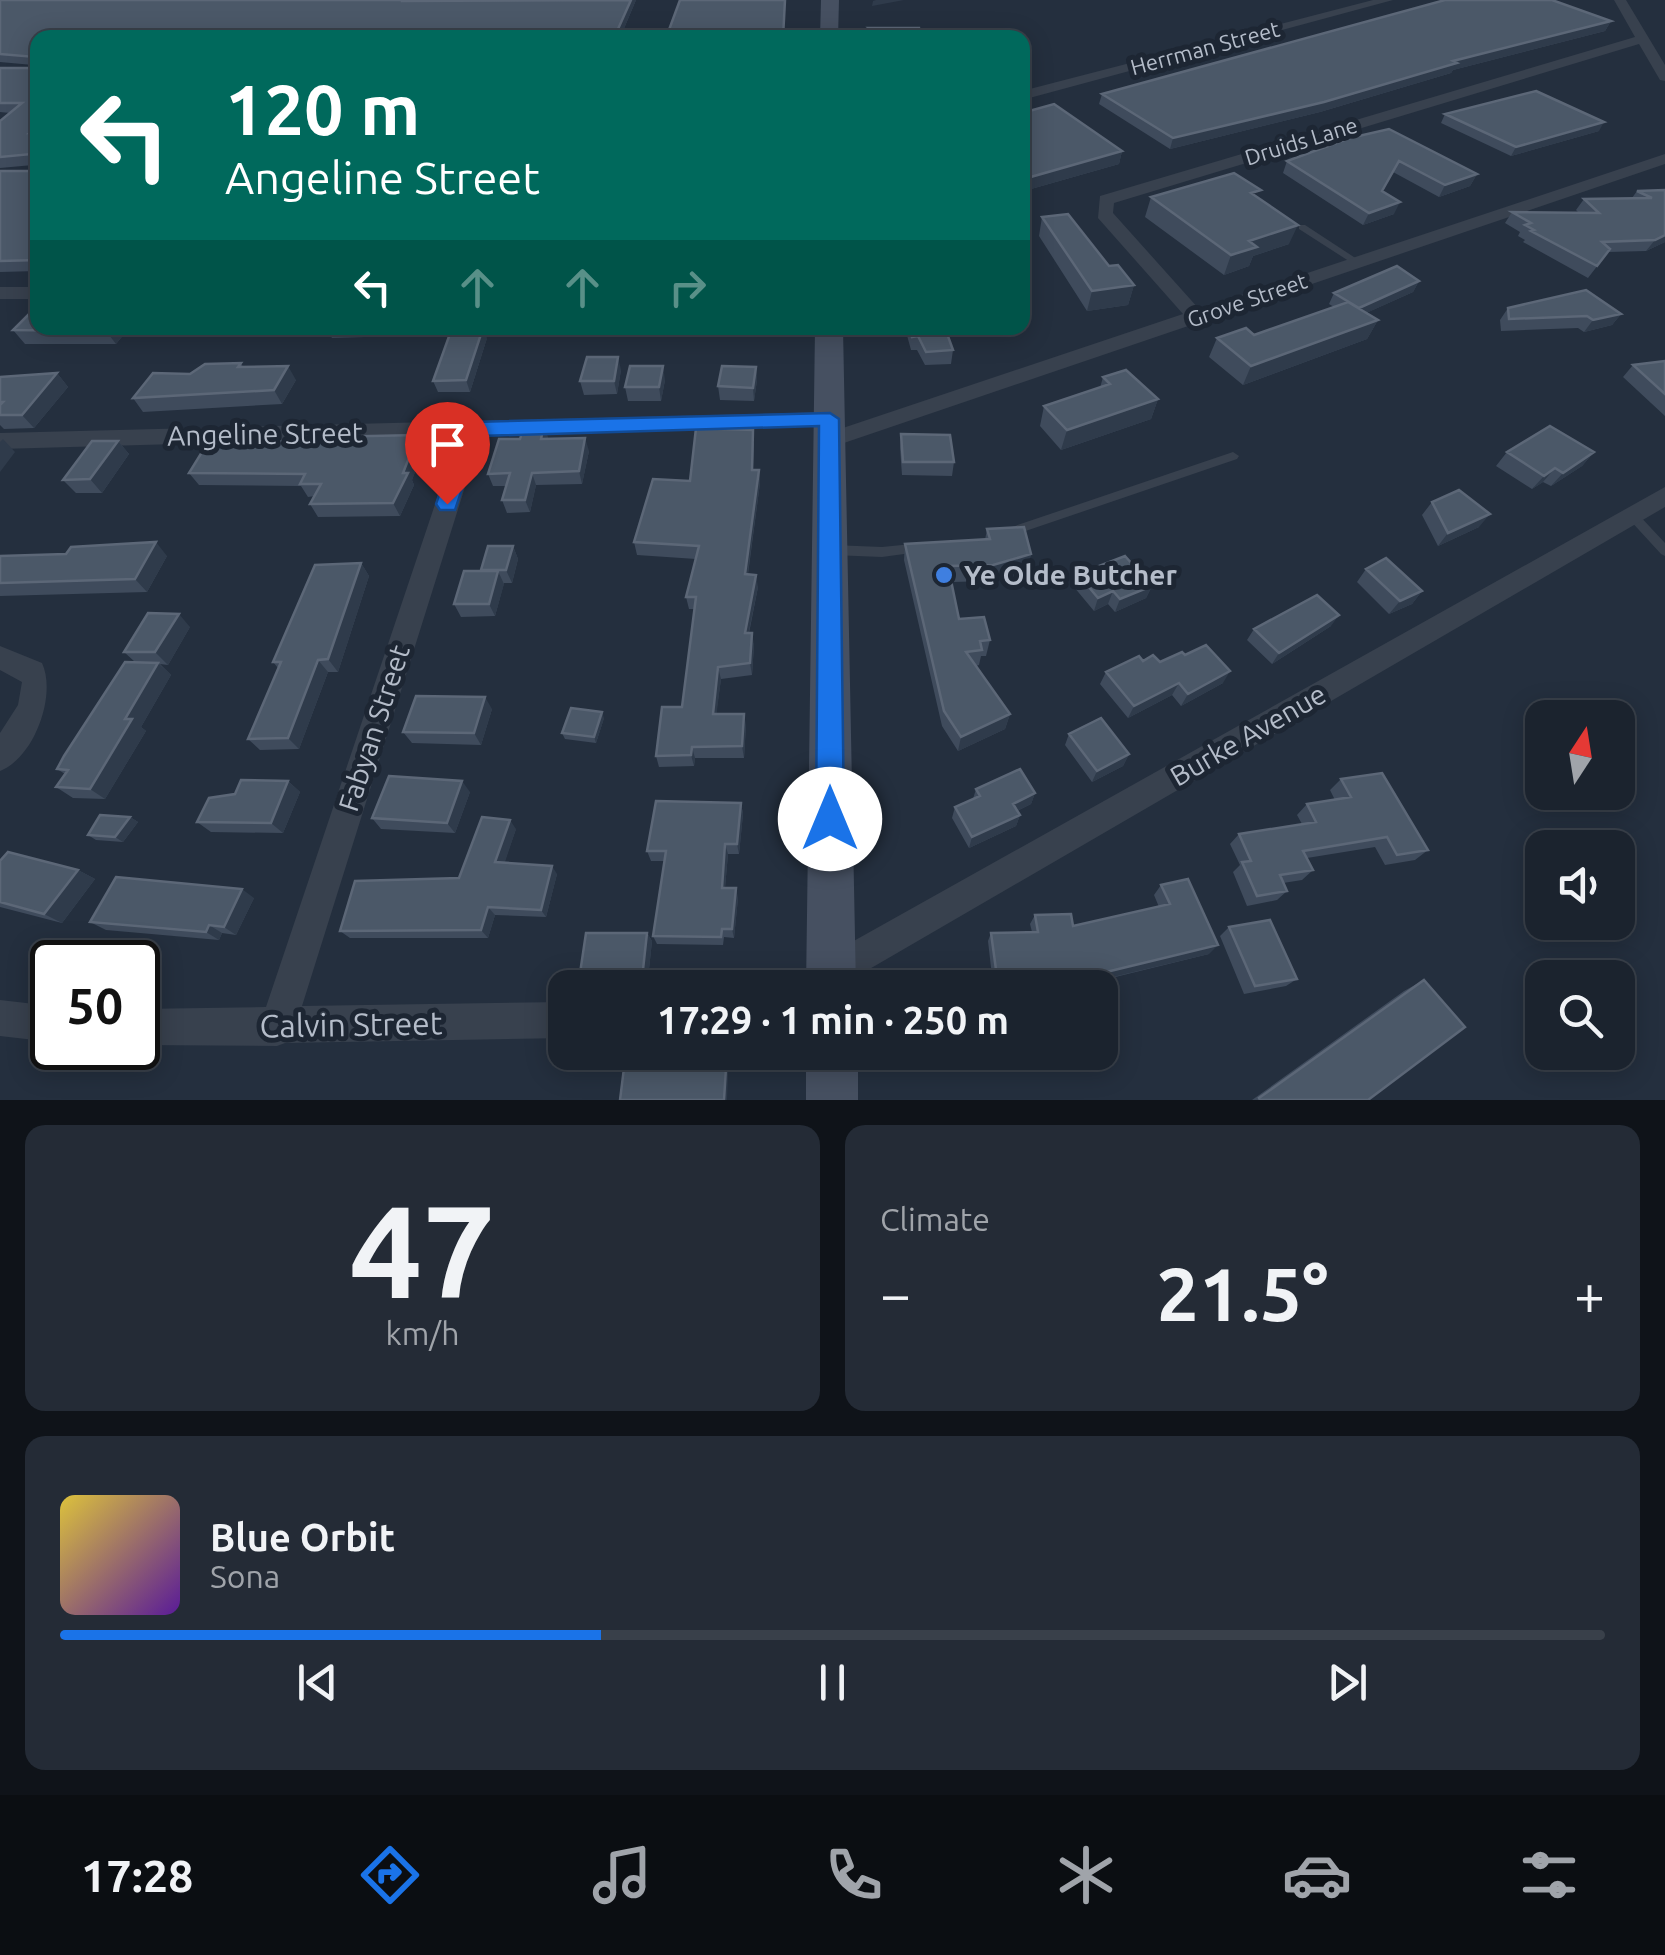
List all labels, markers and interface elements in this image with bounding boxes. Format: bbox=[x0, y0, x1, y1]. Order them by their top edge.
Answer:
street label: Herrman Street bbox=[1128, 15, 1283, 79]
icon: left bbox=[60, 70, 190, 200]
text: 120 m bbox=[225, 70, 420, 148]
street label: Druids Lane bbox=[1242, 112, 1360, 170]
text: Angeline Street bbox=[225, 152, 540, 203]
icon: left bbox=[345, 260, 400, 315]
icon: ahead bbox=[450, 260, 505, 315]
icon: ahead bbox=[555, 260, 610, 315]
icon: right bbox=[660, 260, 715, 315]
street label: Grove Street bbox=[1184, 267, 1310, 332]
pin bbox=[405, 402, 490, 505]
street label: Angeline Street bbox=[167, 416, 363, 451]
icon: arrive bbox=[420, 417, 475, 472]
place label: Ye Olde Butcher bbox=[964, 559, 1177, 590]
marker: Ye Olde Butcher bbox=[933, 564, 955, 586]
street label: Fabyan Street bbox=[332, 641, 415, 815]
street label: Burke Avenue bbox=[1165, 678, 1331, 792]
north arrow bbox=[1525, 700, 1635, 810]
map controls bbox=[1525, 700, 1635, 1070]
position arrow bbox=[778, 767, 882, 871]
button: sound bbox=[1525, 830, 1635, 940]
speed limit sign: 50 bbox=[30, 940, 160, 1070]
button: search bbox=[1525, 960, 1635, 1070]
text: 17:29 · 1 min · 250 m bbox=[657, 999, 1009, 1041]
street label: Calvin Street bbox=[259, 1004, 443, 1044]
text: 47 bbox=[349, 1177, 496, 1323]
text: Climate bbox=[880, 1201, 990, 1237]
text: 21.5° bbox=[1157, 1251, 1328, 1335]
text: − bbox=[880, 1263, 911, 1324]
text: + bbox=[1574, 1263, 1605, 1324]
text: km/h bbox=[386, 1315, 459, 1351]
text: Blue Orbit bbox=[210, 1516, 395, 1558]
text: Sona bbox=[210, 1558, 280, 1594]
icon: previous bbox=[290, 1655, 345, 1710]
icon: pause bbox=[805, 1655, 860, 1710]
icon: next bbox=[1320, 1655, 1375, 1710]
icon: directions bbox=[355, 1840, 425, 1910]
icon: music bbox=[587, 1840, 657, 1910]
icon: phone bbox=[819, 1840, 889, 1910]
icon: climate bbox=[1051, 1840, 1121, 1910]
icon: car bbox=[1282, 1840, 1352, 1910]
icon: filters bbox=[1514, 1840, 1584, 1910]
text: 17:28 bbox=[81, 1850, 193, 1901]

